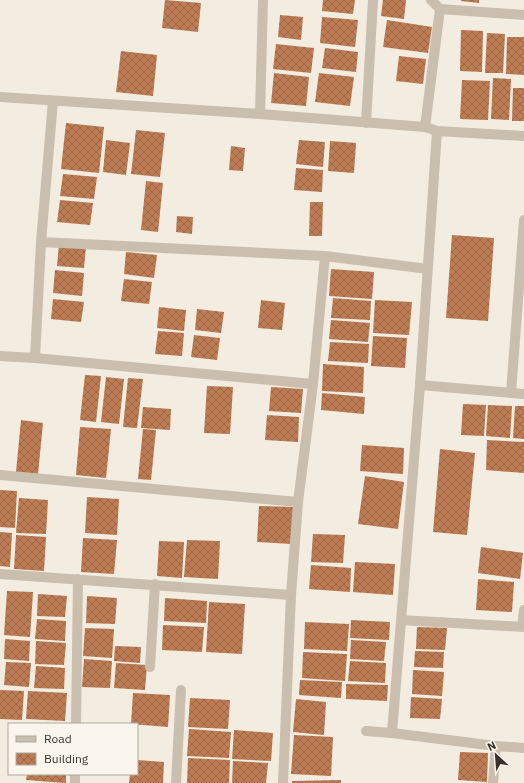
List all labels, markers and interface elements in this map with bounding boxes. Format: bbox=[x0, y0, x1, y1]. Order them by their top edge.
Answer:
legend bbox=[8, 723, 138, 775]
text: Road bbox=[44, 731, 72, 746]
north arrow bbox=[476, 735, 516, 775]
text: N bbox=[485, 738, 498, 754]
text: Building bbox=[44, 751, 89, 766]

